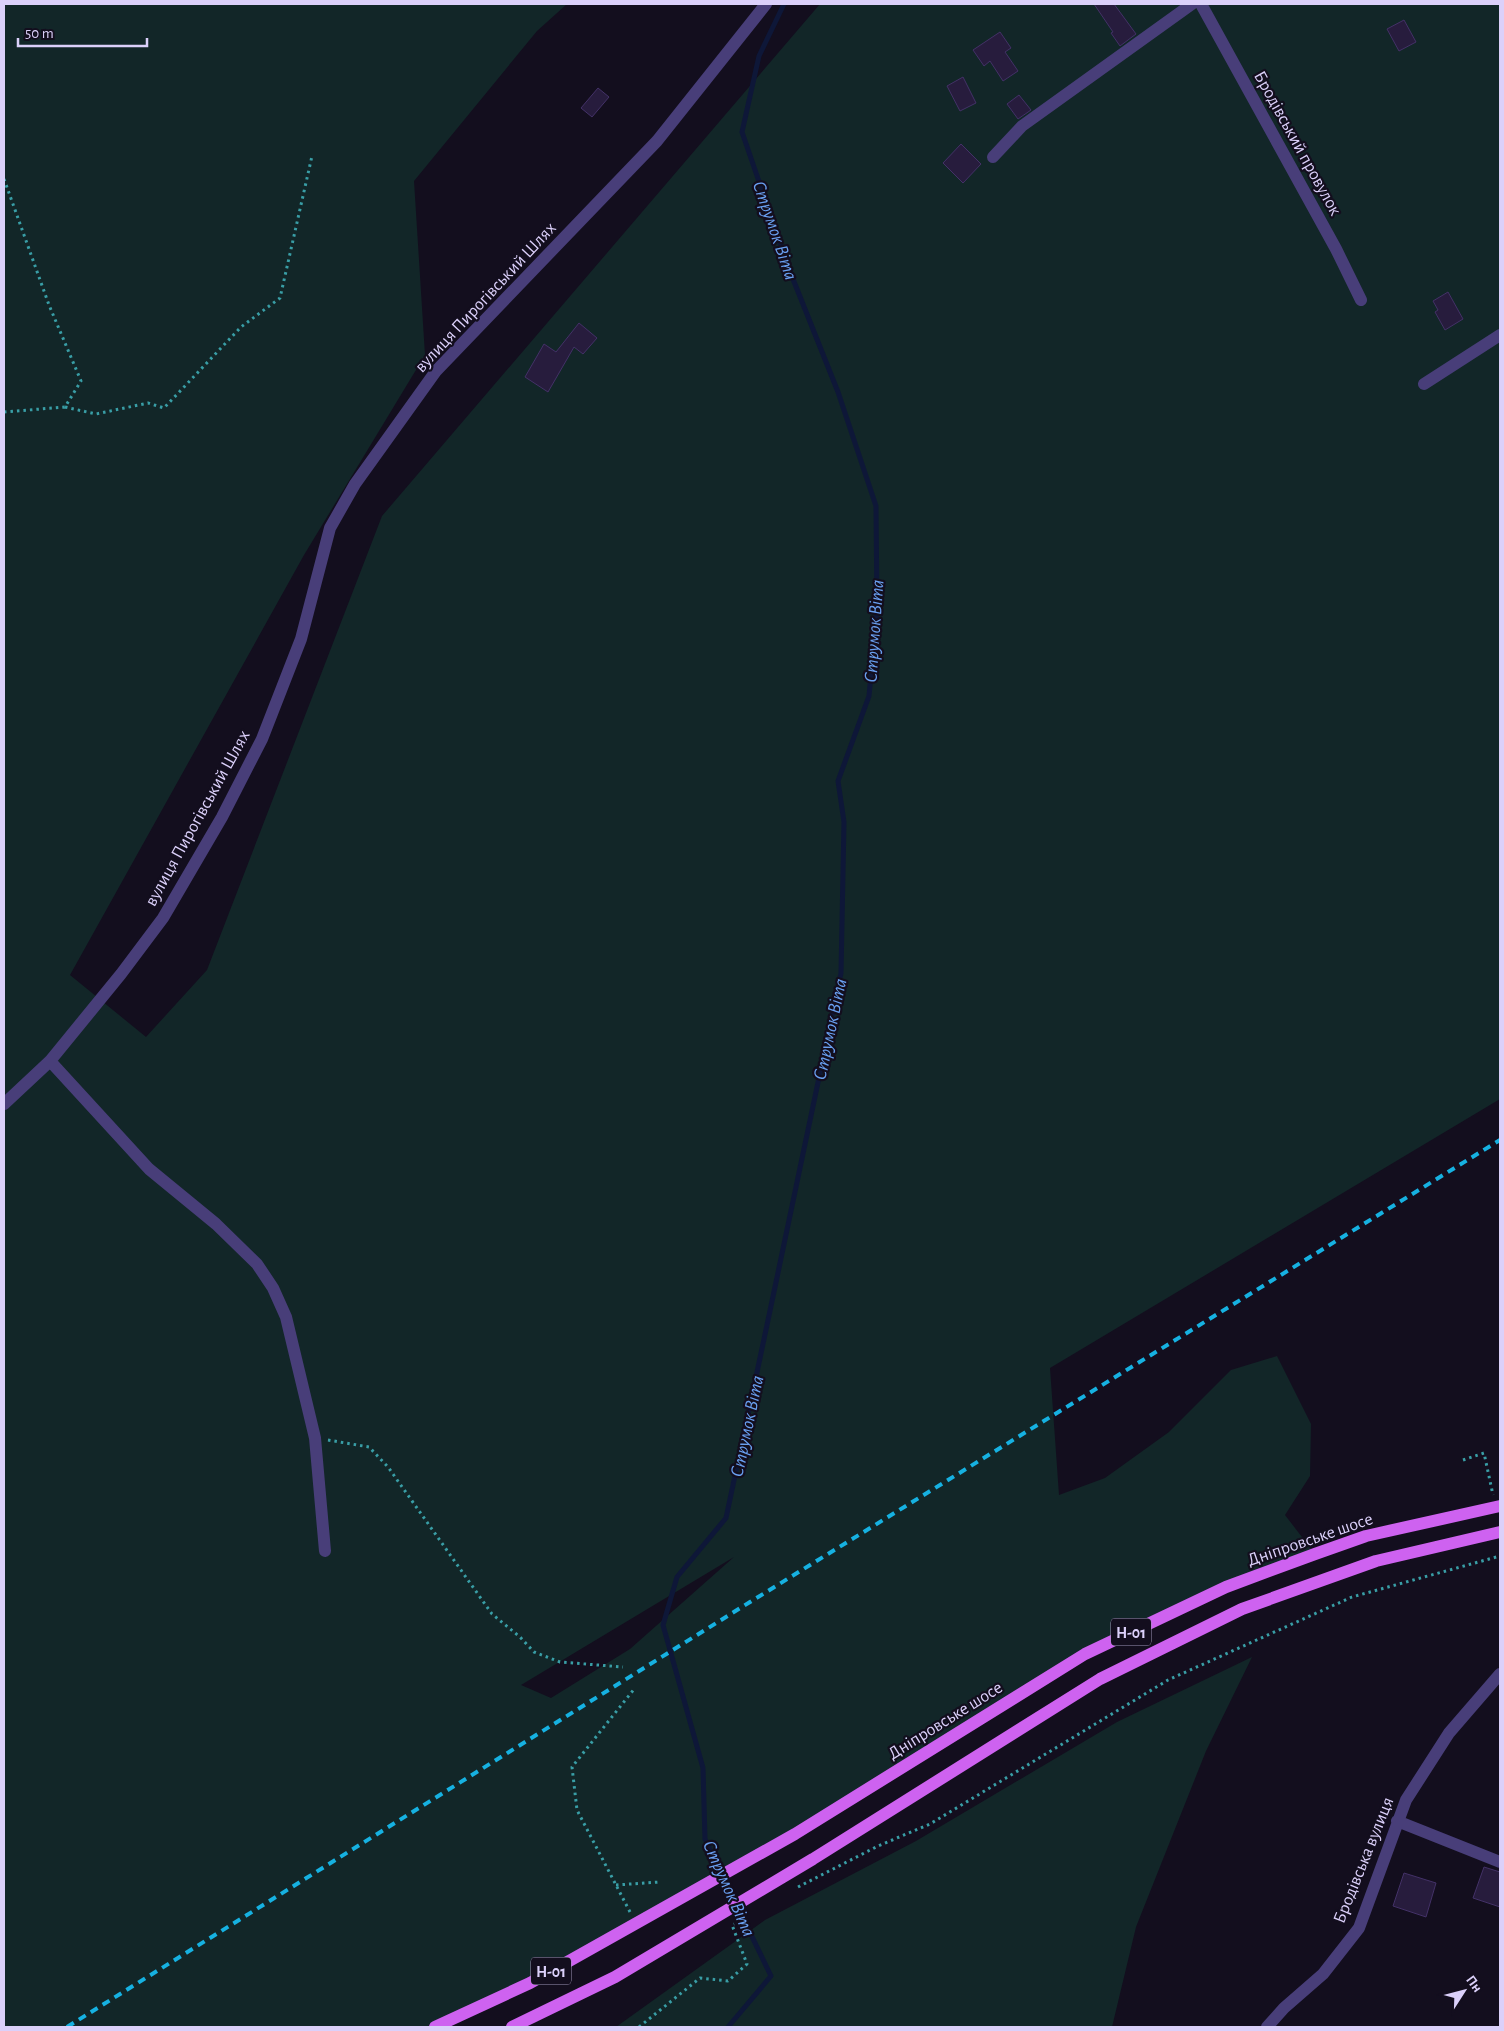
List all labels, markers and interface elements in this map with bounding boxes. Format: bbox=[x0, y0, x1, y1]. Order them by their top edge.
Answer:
scale bar bbox=[18, 15, 146, 47]
text: 50 m bbox=[25, 26, 54, 41]
street label: Бродівський провулок bbox=[1250, 68, 1345, 219]
water label: Струмок Віта bbox=[749, 179, 800, 282]
street label: вулиця Пирогівський Шлях bbox=[412, 219, 560, 376]
water label: Струмок Віта bbox=[861, 579, 888, 683]
street label: вулиця Пирогівський Шлях bbox=[142, 728, 254, 909]
water label: Струмок Віта bbox=[810, 977, 850, 1082]
water label: Струмок Віта bbox=[727, 1374, 767, 1479]
street label: Дніпровське шосе bbox=[1245, 1510, 1375, 1570]
road number: Н-01 bbox=[1111, 1618, 1151, 1645]
street label: Дніпровське шосе bbox=[885, 1678, 1006, 1763]
street label: Бродівська вулиця bbox=[1330, 1795, 1397, 1926]
water label: Струмок Віта bbox=[699, 1838, 758, 1940]
road number: Н-01 bbox=[531, 1958, 571, 1984]
north arrow bbox=[1439, 1966, 1489, 2016]
text: Пн bbox=[1463, 1973, 1484, 1995]

